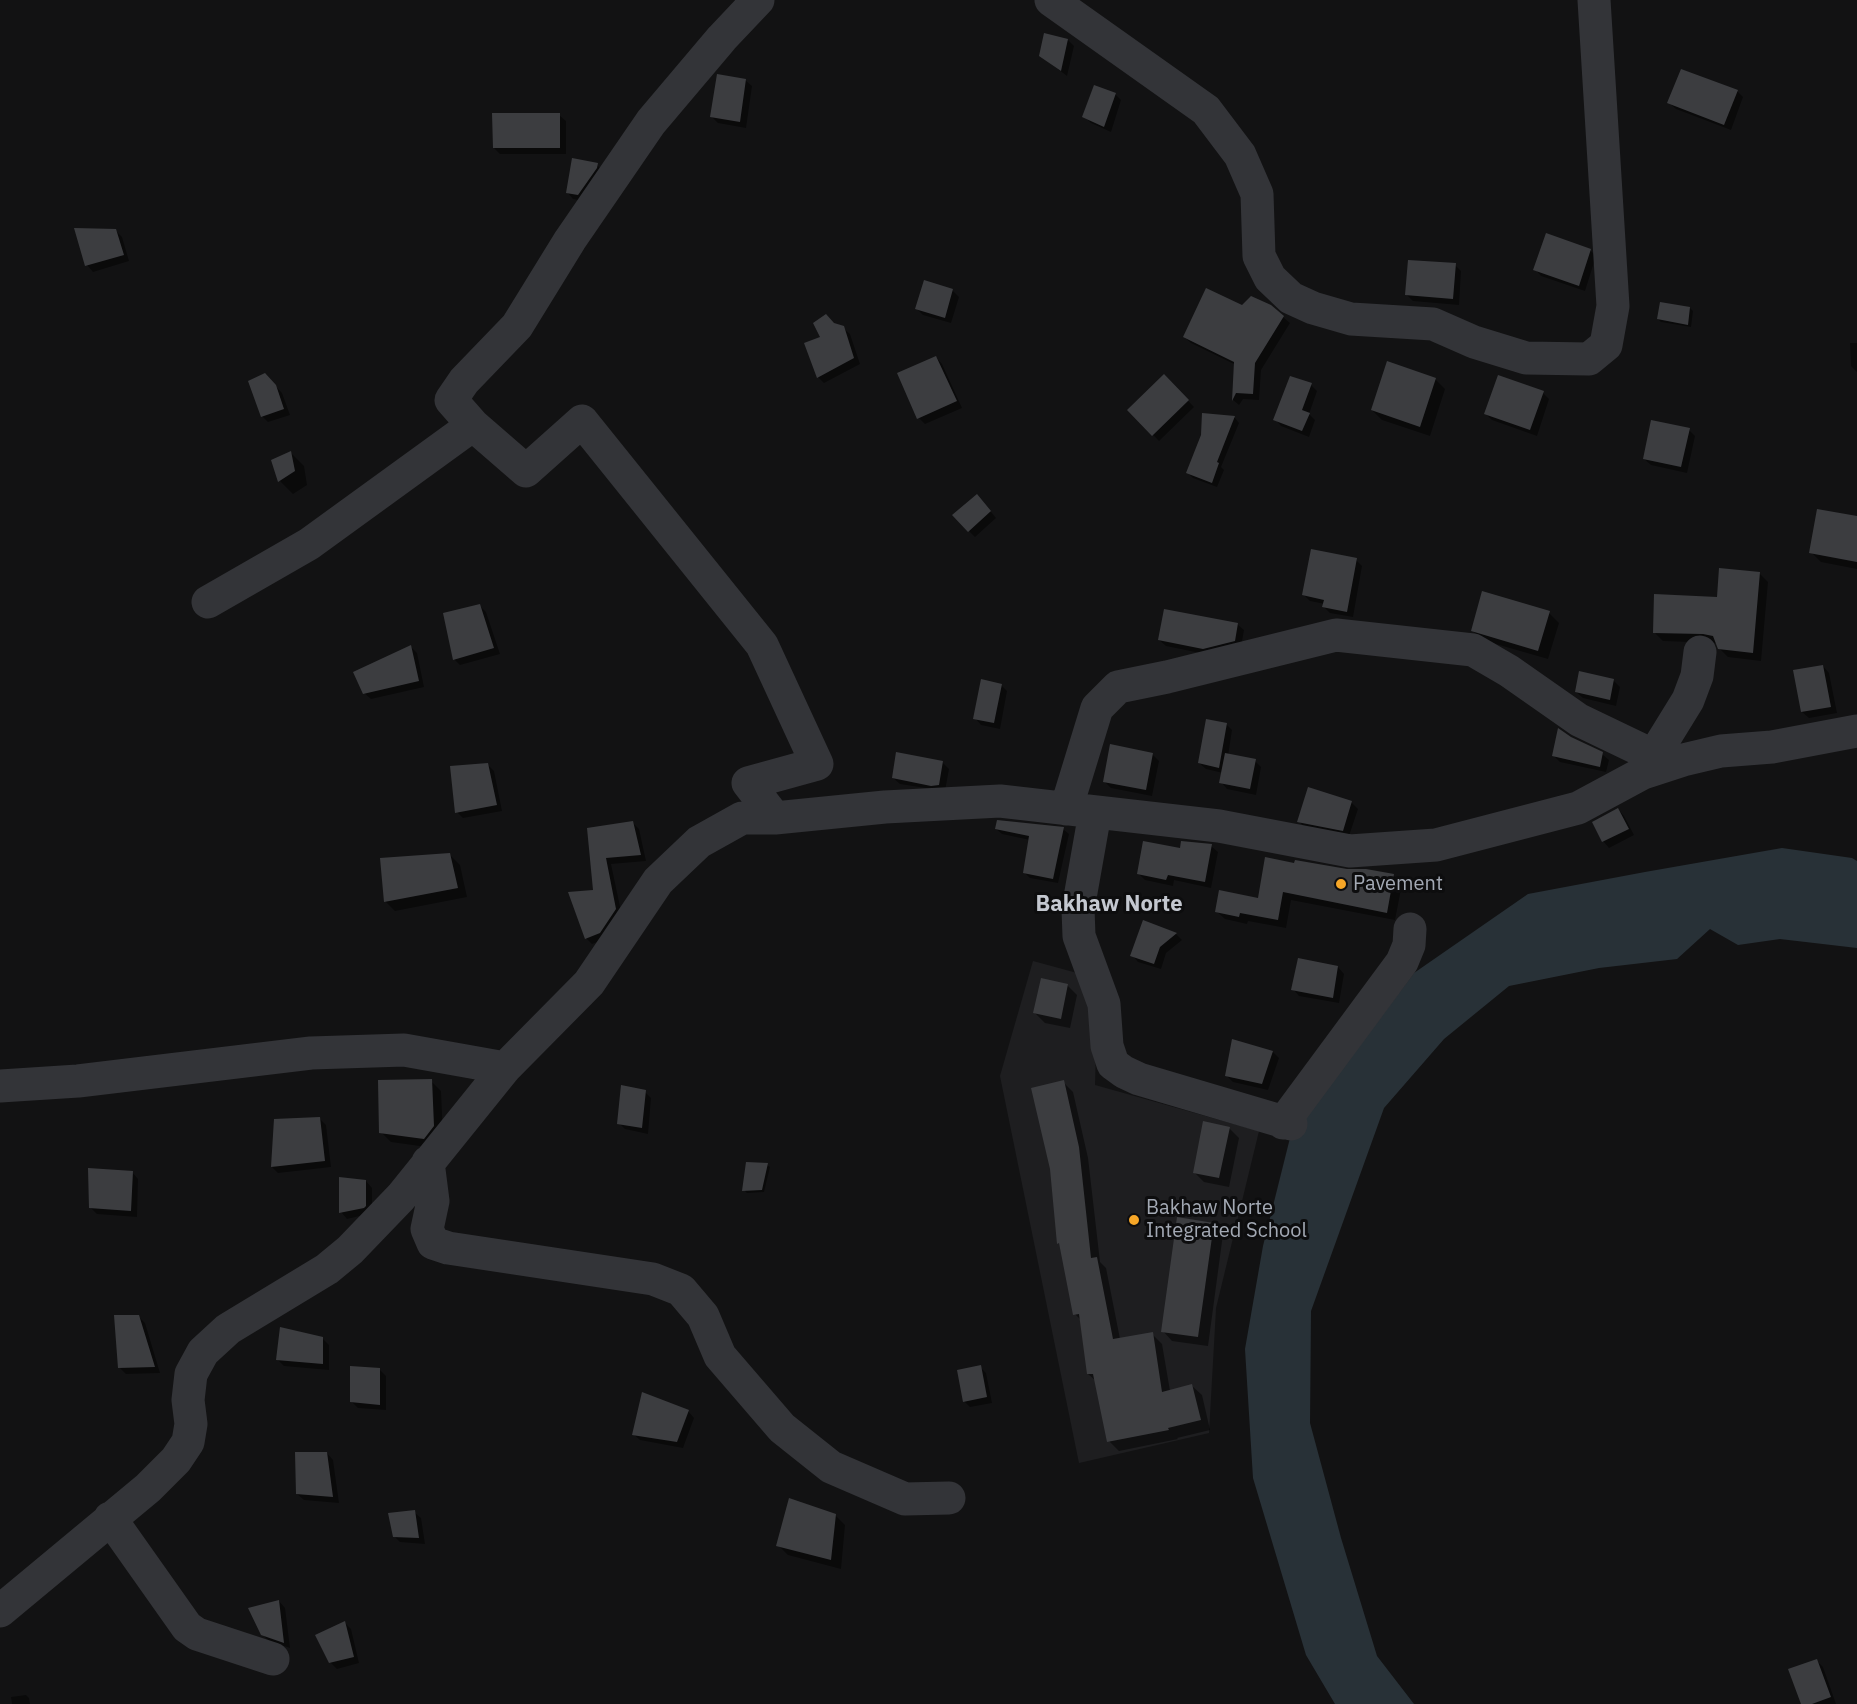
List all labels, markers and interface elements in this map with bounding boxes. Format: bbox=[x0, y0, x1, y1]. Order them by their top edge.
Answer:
place label: Pavement bbox=[1353, 872, 1443, 896]
marker: Pavement bbox=[1334, 877, 1348, 891]
district label: Bakhaw Norte bbox=[1035, 892, 1183, 918]
place label: Bakhaw Norte Integrated School bbox=[1146, 1196, 1307, 1243]
marker: Bakhaw Norte Integrated School bbox=[1127, 1213, 1141, 1227]

